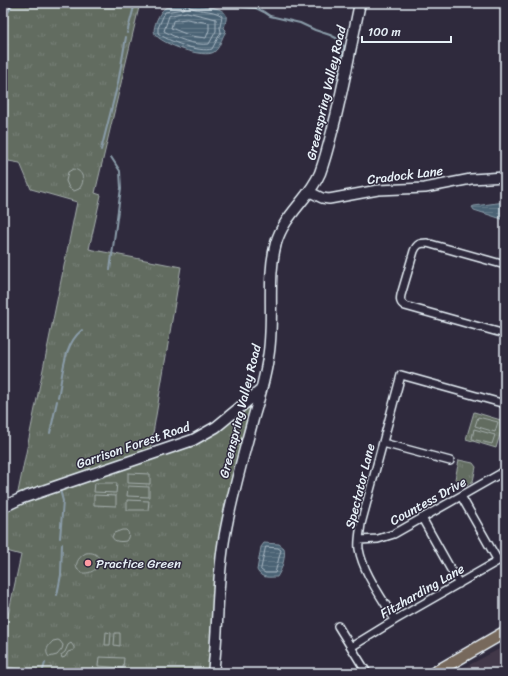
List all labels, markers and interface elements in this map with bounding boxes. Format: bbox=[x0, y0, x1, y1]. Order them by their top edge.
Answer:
scale bar bbox=[362, 18, 451, 44]
text: 100 m bbox=[368, 21, 401, 43]
street label: Greenspring Valley Road bbox=[299, 22, 353, 162]
street label: Cradock Lane bbox=[366, 159, 445, 191]
street label: Greenspring Valley Road bbox=[212, 341, 268, 480]
street label: Garrison Forest Road bbox=[73, 414, 194, 475]
street label: Spectator Lane bbox=[338, 441, 382, 531]
street label: Countess Drive bbox=[385, 470, 471, 532]
place label: Practice Green bbox=[96, 552, 181, 575]
street label: Fitzharding Lane bbox=[375, 557, 469, 625]
marker: Practice Green bbox=[83, 558, 93, 568]

